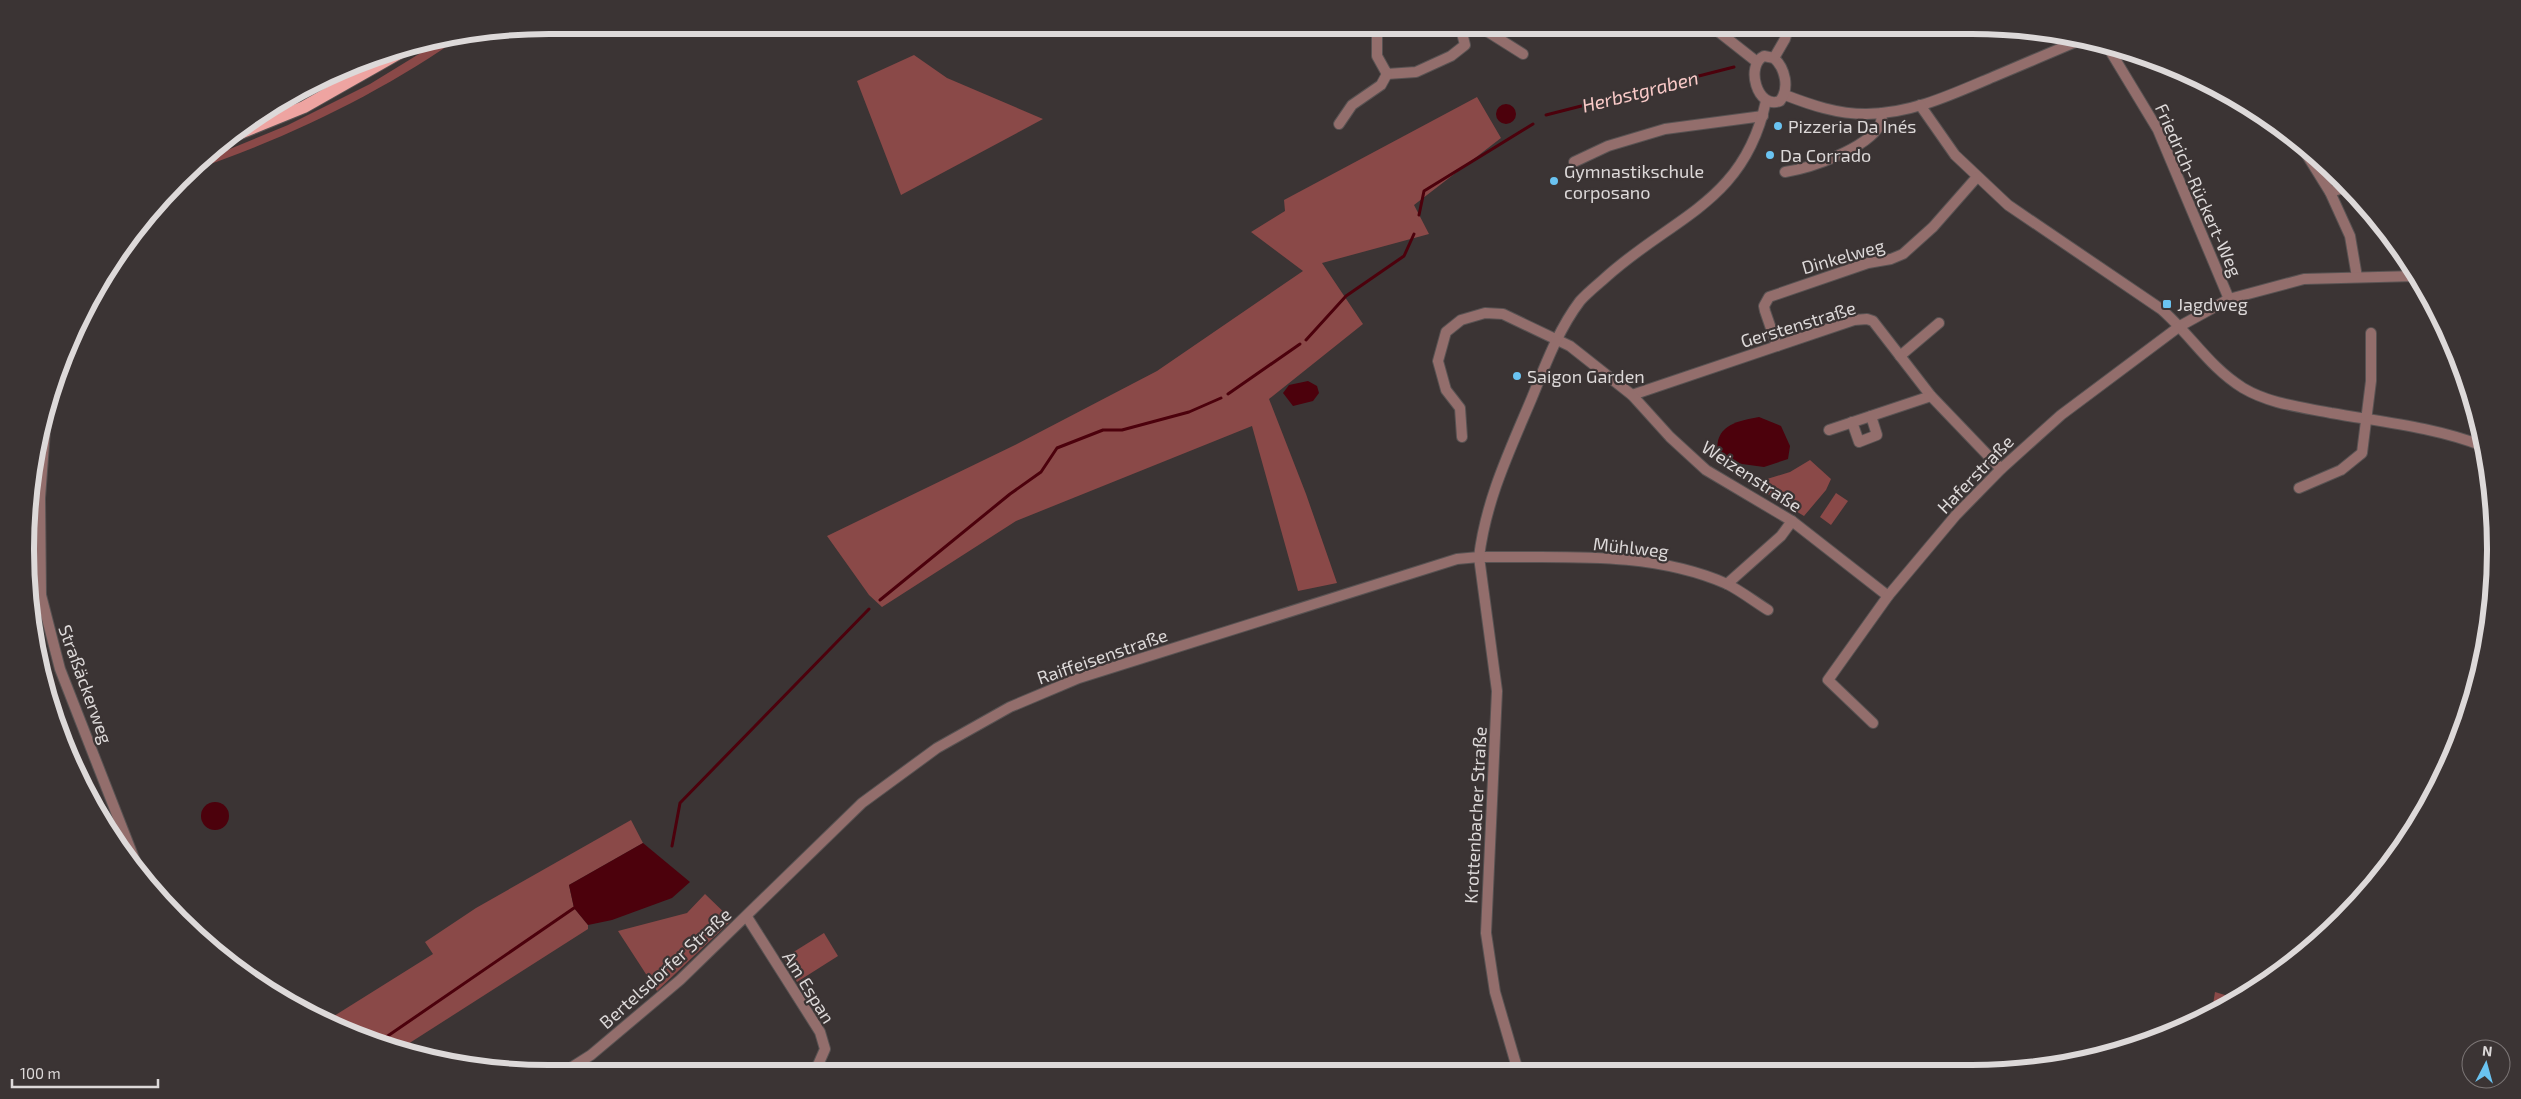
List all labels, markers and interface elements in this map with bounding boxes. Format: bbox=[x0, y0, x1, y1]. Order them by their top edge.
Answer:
water label: Herbstgraben bbox=[1579, 65, 1701, 117]
street label: Friedrich-Rückert-Weg bbox=[2151, 100, 2247, 280]
place label: Pizzeria Da Inés bbox=[1788, 115, 1917, 137]
marker: Pizzeria Da Inés bbox=[1772, 120, 1784, 132]
place label: Da Corrado bbox=[1780, 144, 1871, 166]
marker: Da Corrado bbox=[1764, 149, 1776, 161]
place label: Gymnastikschule corposano bbox=[1564, 160, 1704, 203]
marker: Gymnastikschule corposano bbox=[1548, 175, 1560, 187]
street label: Dinkelweg bbox=[1799, 234, 1887, 278]
place label: Jagdweg bbox=[2177, 293, 2248, 315]
street label: Gerstenstraße bbox=[1738, 296, 1858, 352]
marker: Jagdweg bbox=[2161, 298, 2173, 310]
place label: Saigon Garden bbox=[1527, 365, 1645, 387]
marker: Saigon Garden bbox=[1511, 370, 1523, 382]
street label: Haferstraße bbox=[1932, 430, 2018, 518]
street label: Weizenstraße bbox=[1698, 435, 1806, 517]
street label: Mühlweg bbox=[1592, 532, 1670, 562]
street label: Straßäckerweg bbox=[54, 621, 118, 747]
street label: Raiffeisenstraße bbox=[1034, 623, 1170, 689]
street label: Krottenbacher Straße bbox=[1459, 726, 1491, 904]
street label: Bertelsdorfer Straße bbox=[595, 903, 735, 1033]
street label: Am Espan bbox=[778, 947, 840, 1027]
north arrow bbox=[2461, 1039, 2511, 1089]
text: N bbox=[2481, 1042, 2493, 1060]
scale bar bbox=[12, 1056, 159, 1088]
text: 100 m bbox=[20, 1064, 61, 1082]

